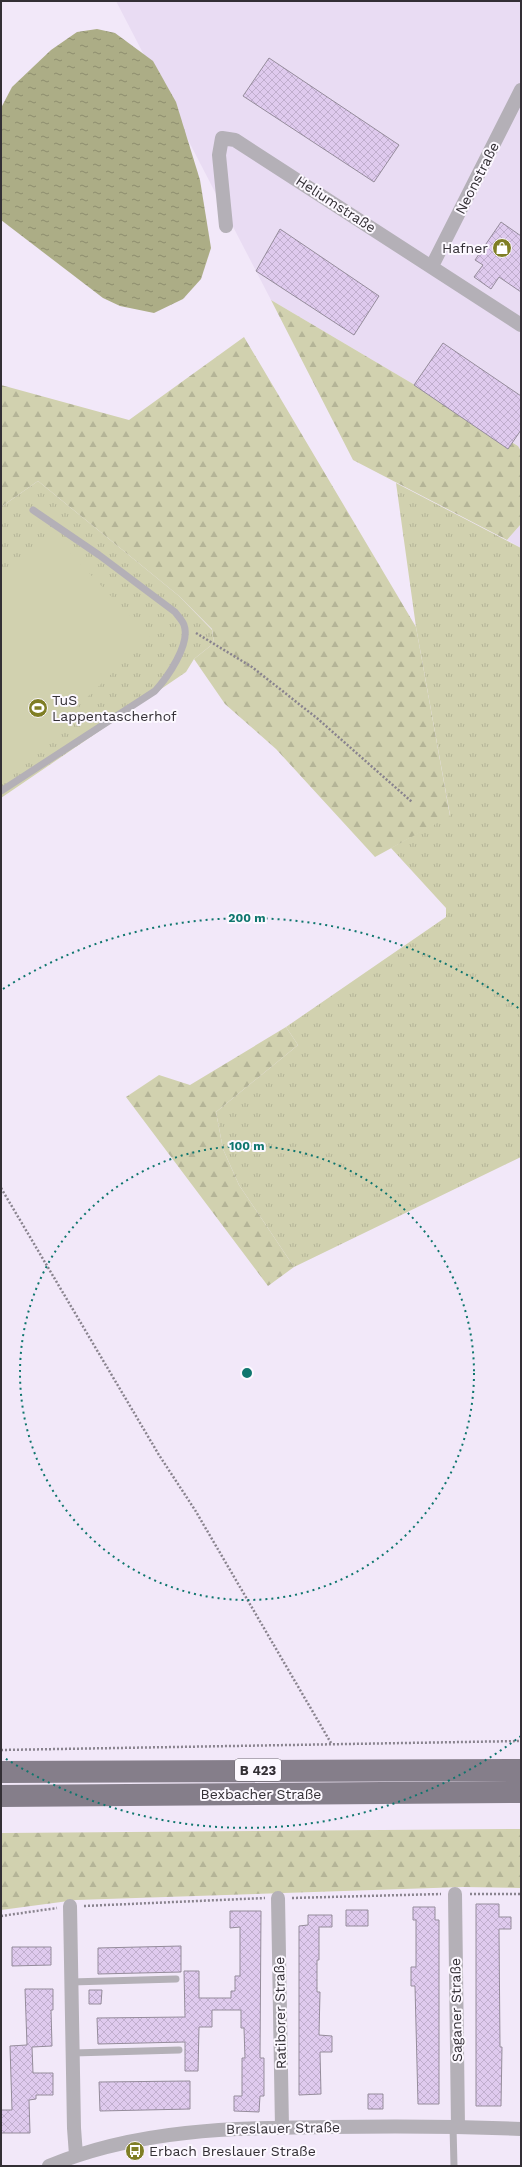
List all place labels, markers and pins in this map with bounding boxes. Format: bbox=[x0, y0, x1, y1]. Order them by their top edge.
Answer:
shop icon: Hafner bbox=[491, 237, 513, 259]
place label: Hafner bbox=[442, 240, 488, 256]
place label: TuS Lappentascherhof bbox=[52, 692, 177, 724]
sports icon: TuS Lappentascherhof bbox=[27, 697, 49, 719]
centre of rings bbox=[240, 1366, 254, 1380]
bus stop icon: Erbach Breslauer Straße bbox=[124, 2140, 146, 2162]
place label: Erbach Breslauer Straße bbox=[149, 2143, 316, 2159]

